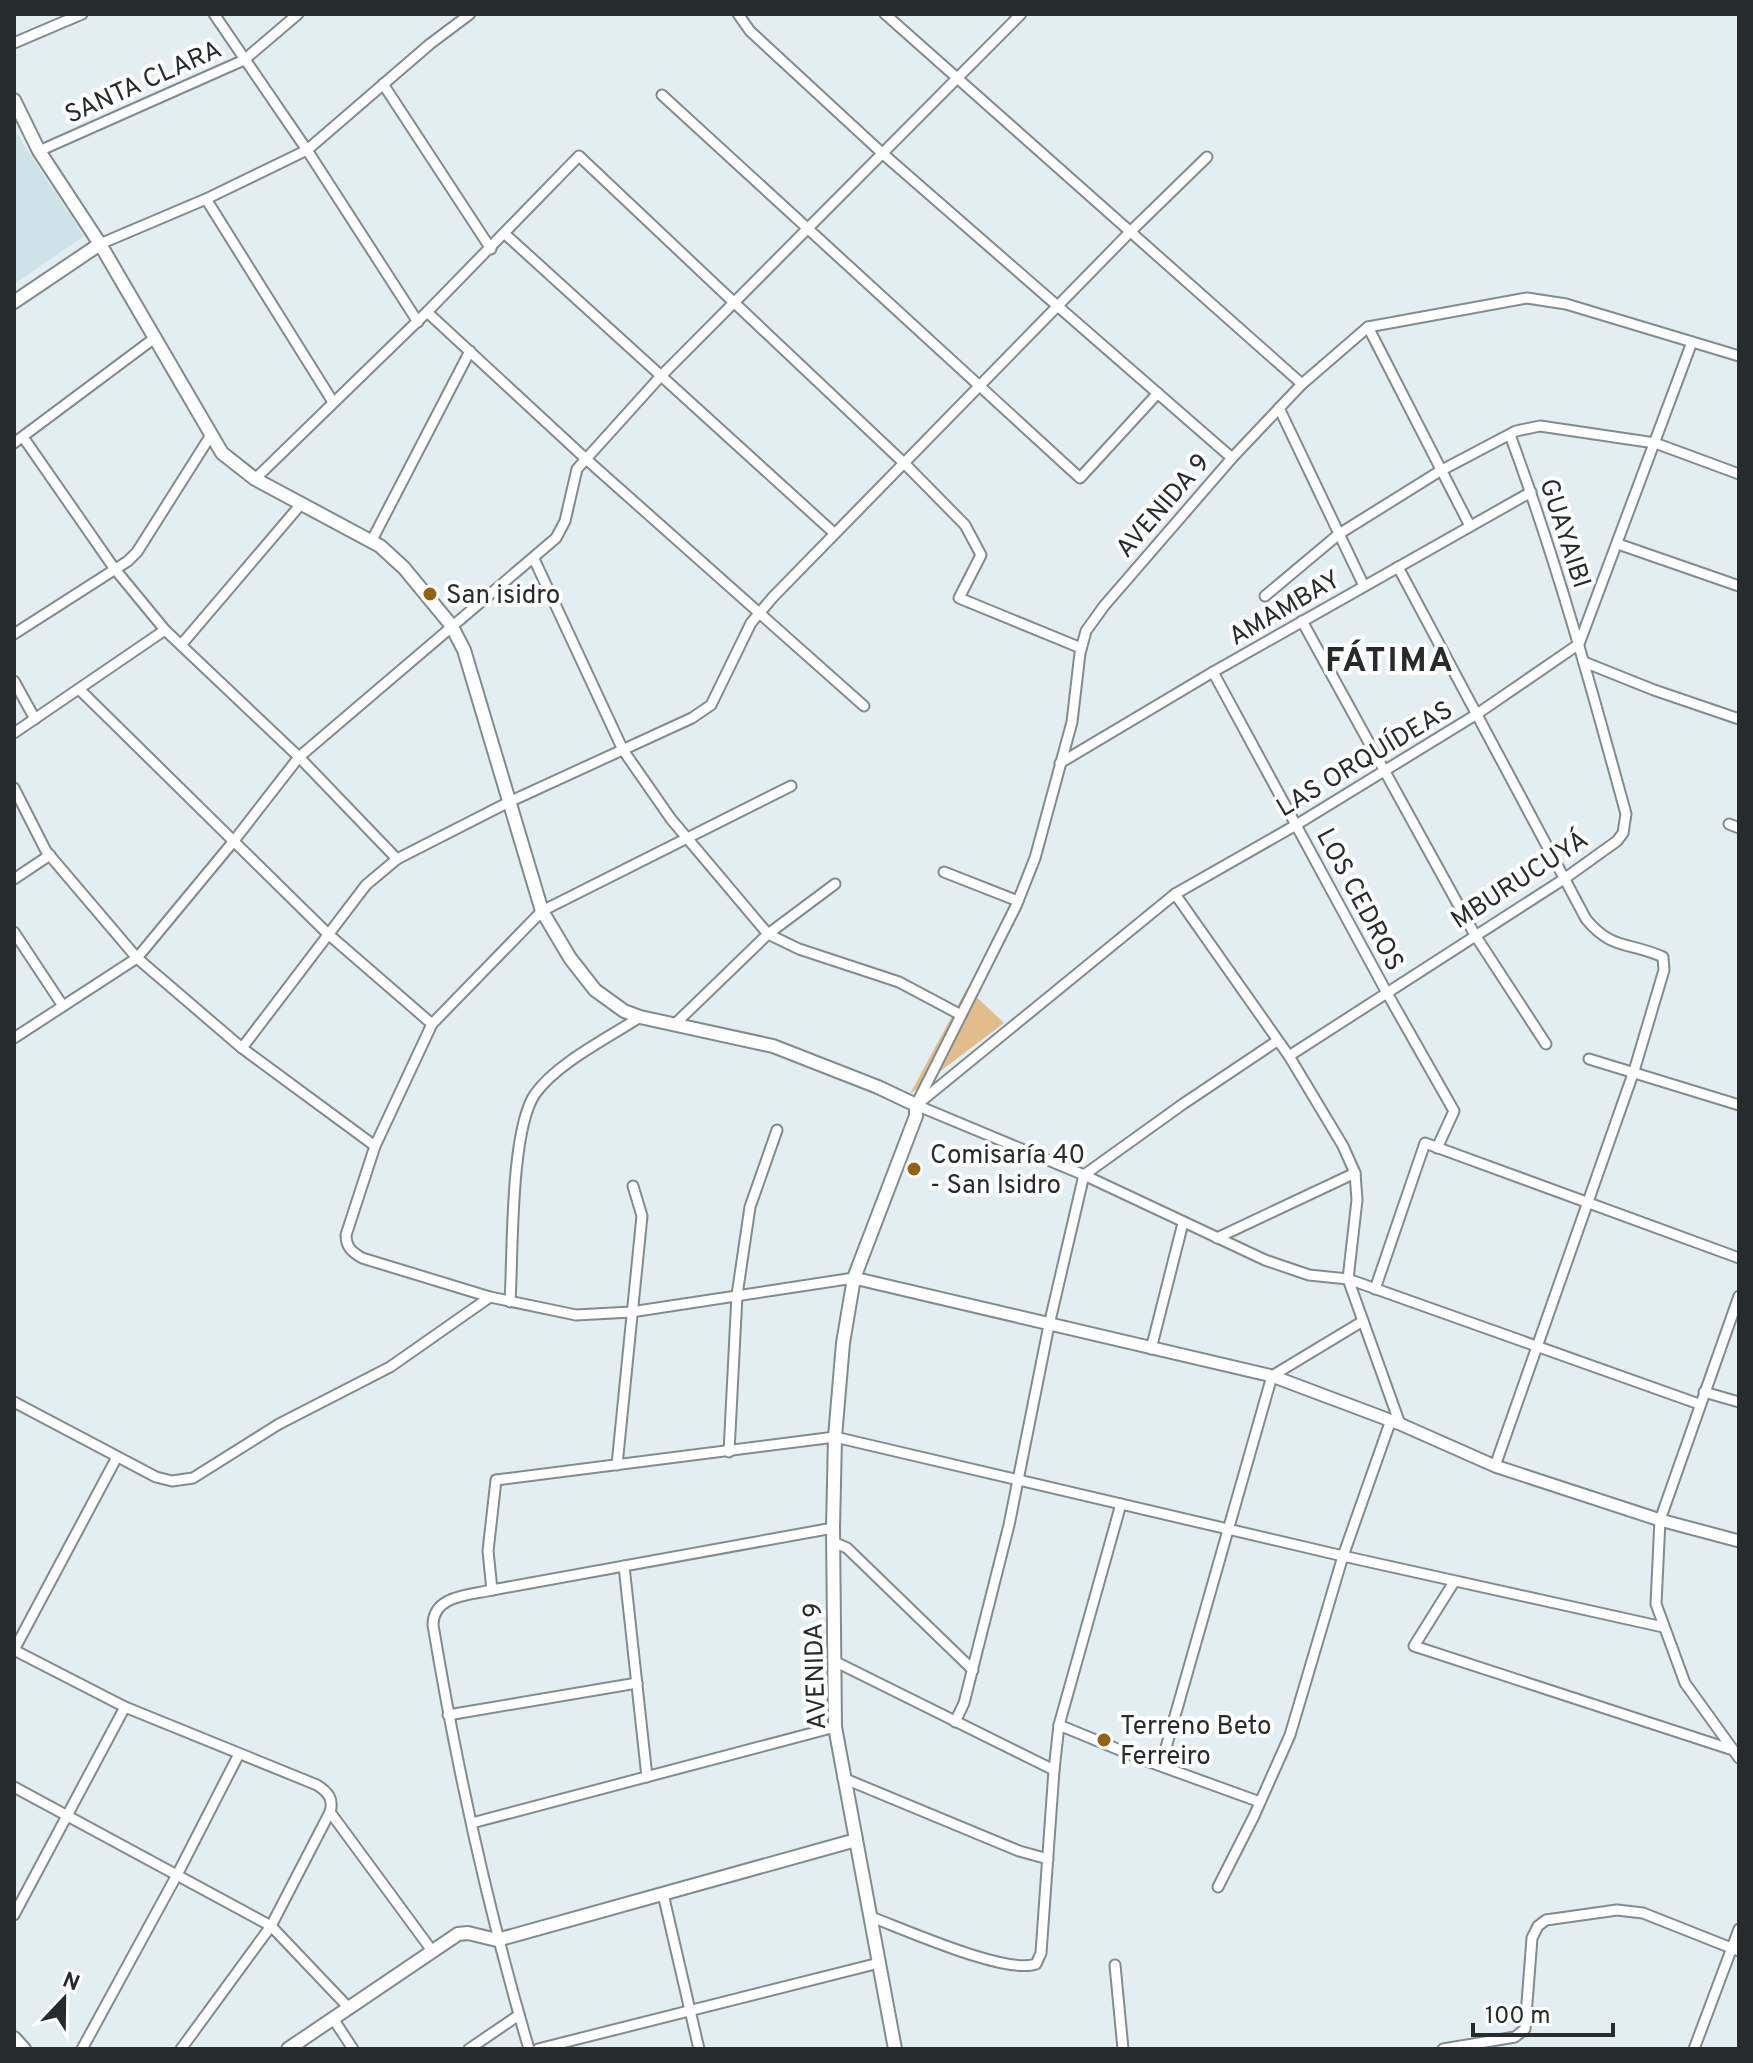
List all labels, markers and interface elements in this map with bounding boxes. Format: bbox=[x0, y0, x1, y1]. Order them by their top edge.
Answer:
street label: SANTA CLARA bbox=[60, 34, 228, 133]
street label: AVENIDA 9 bbox=[1110, 448, 1218, 566]
street label: GUAYAIBI bbox=[1530, 475, 1597, 593]
street label: AMAMBAY bbox=[1223, 564, 1347, 654]
place label: San isidro bbox=[446, 580, 560, 613]
marker: San isidro bbox=[421, 585, 439, 603]
district label: FÁTIMA bbox=[1325, 639, 1455, 684]
street label: LAS ORQUÍDEAS bbox=[1270, 693, 1459, 826]
street label: LOS CEDROS bbox=[1307, 823, 1410, 977]
street label: MBURUCUYÁ bbox=[1444, 823, 1595, 938]
place label: Comisaría 40 - San Isidro bbox=[930, 1140, 1085, 1203]
marker: Comisaría 40 - San Isidro bbox=[905, 1160, 923, 1178]
street label: AVENIDA 9 bbox=[798, 1602, 835, 1730]
place label: Terreno Beto Ferreiro bbox=[1120, 1711, 1272, 1774]
marker: Terreno Beto Ferreiro bbox=[1095, 1731, 1113, 1749]
north arrow bbox=[24, 1959, 104, 2039]
text: N bbox=[58, 1967, 83, 1998]
scale bar bbox=[1473, 1987, 1613, 2037]
text: 100 m bbox=[1485, 2002, 1551, 2032]

